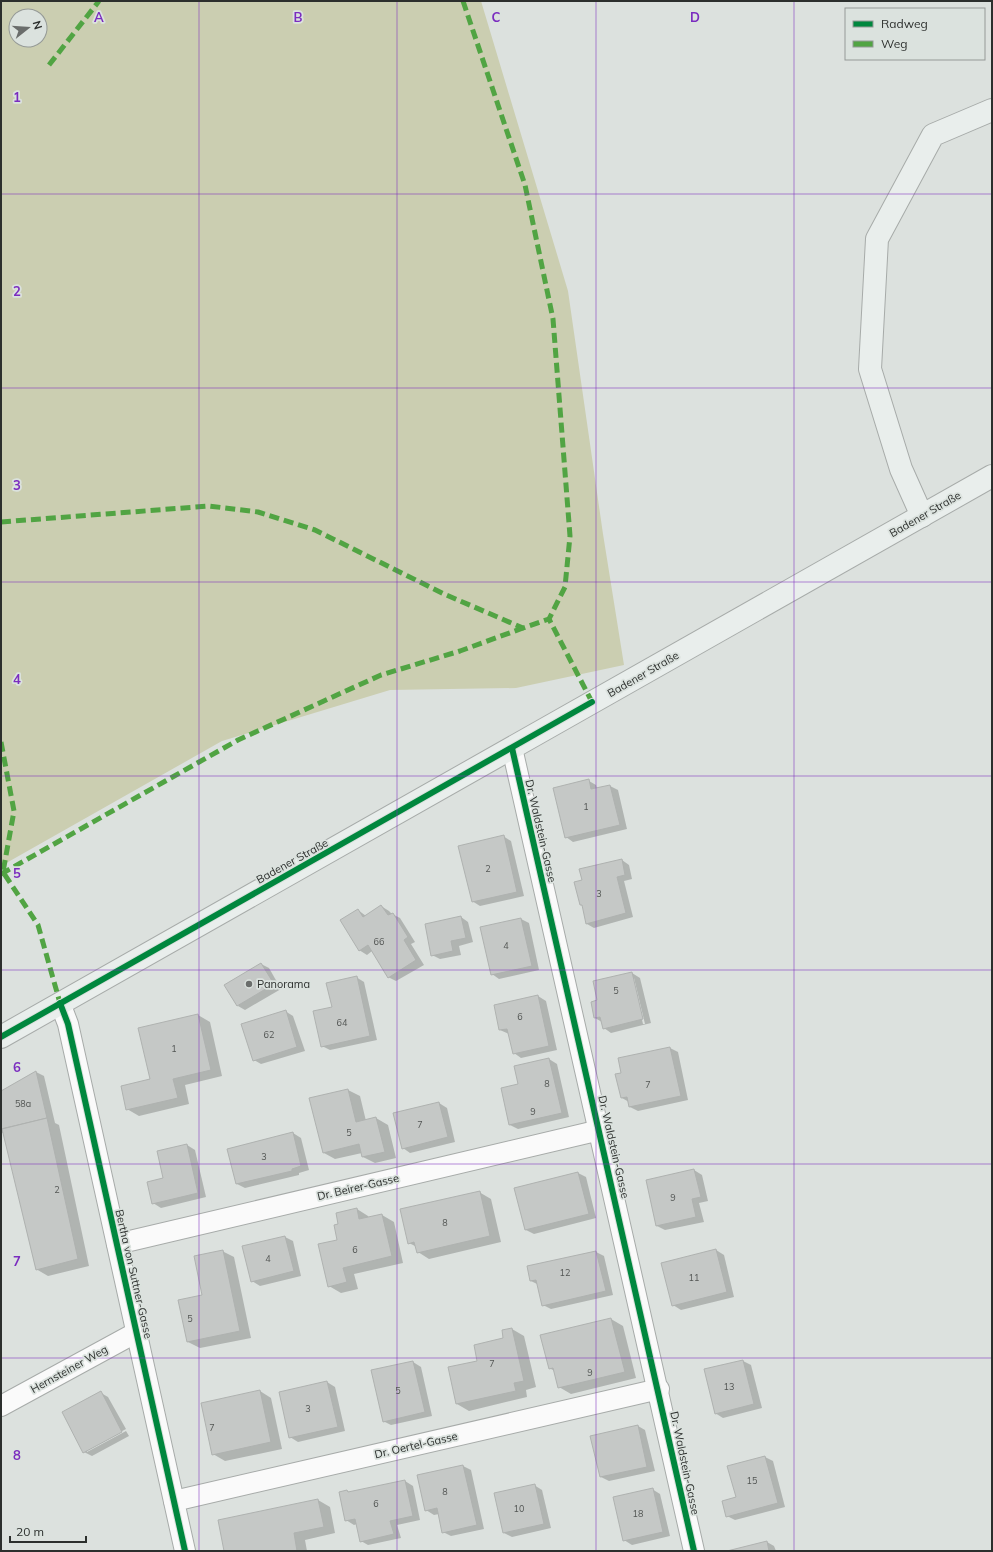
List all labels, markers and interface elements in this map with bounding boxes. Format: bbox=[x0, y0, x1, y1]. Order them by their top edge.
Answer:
north arrow bbox=[8, 8, 48, 48]
legend bbox=[845, 8, 985, 60]
text: A bbox=[94, 9, 104, 25]
text: B bbox=[294, 9, 303, 25]
text: C bbox=[492, 9, 501, 25]
text: D bbox=[690, 9, 700, 25]
text: Radweg bbox=[881, 16, 928, 31]
text: N bbox=[30, 19, 45, 31]
text: Weg bbox=[881, 36, 907, 51]
text: 1 bbox=[13, 89, 21, 105]
text: 2 bbox=[13, 283, 21, 299]
text: 3 bbox=[13, 477, 21, 493]
street label: Badener Straße bbox=[887, 488, 963, 540]
street label: Badener Straße bbox=[605, 648, 681, 700]
text: 4 bbox=[13, 671, 21, 687]
street label: Dr. Waldstein-Gasse bbox=[522, 778, 560, 884]
house number: 1 bbox=[583, 801, 589, 812]
street label: Badener Straße bbox=[254, 835, 330, 887]
house number: 2 bbox=[485, 863, 491, 874]
text: 5 bbox=[13, 865, 21, 881]
house number: 3 bbox=[596, 888, 602, 899]
house number: 66 bbox=[374, 936, 384, 947]
house number: 4 bbox=[503, 940, 509, 951]
place label: Panorama bbox=[257, 977, 310, 991]
marker: Panorama bbox=[244, 979, 254, 989]
house number: 5 bbox=[613, 985, 619, 996]
house number: 6 bbox=[517, 1011, 523, 1022]
house number: 64 bbox=[337, 1017, 348, 1028]
house number: 62 bbox=[264, 1029, 274, 1040]
house number: 1 bbox=[171, 1043, 177, 1054]
text: 6 bbox=[13, 1059, 21, 1075]
house number: 8 bbox=[544, 1078, 550, 1089]
house number: 7 bbox=[645, 1079, 651, 1090]
street label: Dr. Waldstein-Gasse bbox=[595, 1094, 633, 1200]
house number: 58a bbox=[15, 1098, 31, 1109]
house number: 9 bbox=[530, 1106, 536, 1117]
house number: 7 bbox=[417, 1119, 423, 1130]
house number: 5 bbox=[346, 1127, 352, 1138]
house number: 3 bbox=[261, 1151, 267, 1162]
street label: Dr. Beirer-Gasse bbox=[316, 1171, 400, 1203]
house number: 2 bbox=[54, 1184, 60, 1195]
house number: 9 bbox=[670, 1192, 676, 1203]
street label: Bertha von Suttner-Gasse bbox=[112, 1208, 156, 1340]
house number: 8 bbox=[442, 1217, 448, 1228]
house number: 6 bbox=[352, 1244, 358, 1255]
text: 7 bbox=[13, 1253, 21, 1269]
house number: 4 bbox=[265, 1253, 271, 1264]
house number: 12 bbox=[560, 1267, 570, 1278]
house number: 11 bbox=[689, 1272, 699, 1283]
house number: 5 bbox=[187, 1313, 193, 1324]
street label: Hernsteiner Weg bbox=[28, 1342, 110, 1396]
house number: 7 bbox=[489, 1358, 495, 1369]
house number: 9 bbox=[587, 1367, 593, 1378]
house number: 13 bbox=[724, 1381, 734, 1392]
house number: 5 bbox=[395, 1385, 401, 1396]
house number: 3 bbox=[305, 1403, 311, 1414]
street label: Dr. Waldstein-Gasse bbox=[667, 1410, 703, 1516]
house number: 7 bbox=[209, 1422, 215, 1433]
street label: Dr. Oertel-Gasse bbox=[373, 1429, 459, 1461]
text: 8 bbox=[13, 1447, 21, 1463]
house number: 15 bbox=[747, 1475, 758, 1486]
house number: 8 bbox=[442, 1486, 448, 1497]
house number: 6 bbox=[373, 1498, 379, 1509]
house number: 10 bbox=[514, 1503, 524, 1514]
house number: 18 bbox=[633, 1508, 643, 1519]
scale bar bbox=[10, 1518, 86, 1544]
text: 20 m bbox=[16, 1524, 44, 1539]

